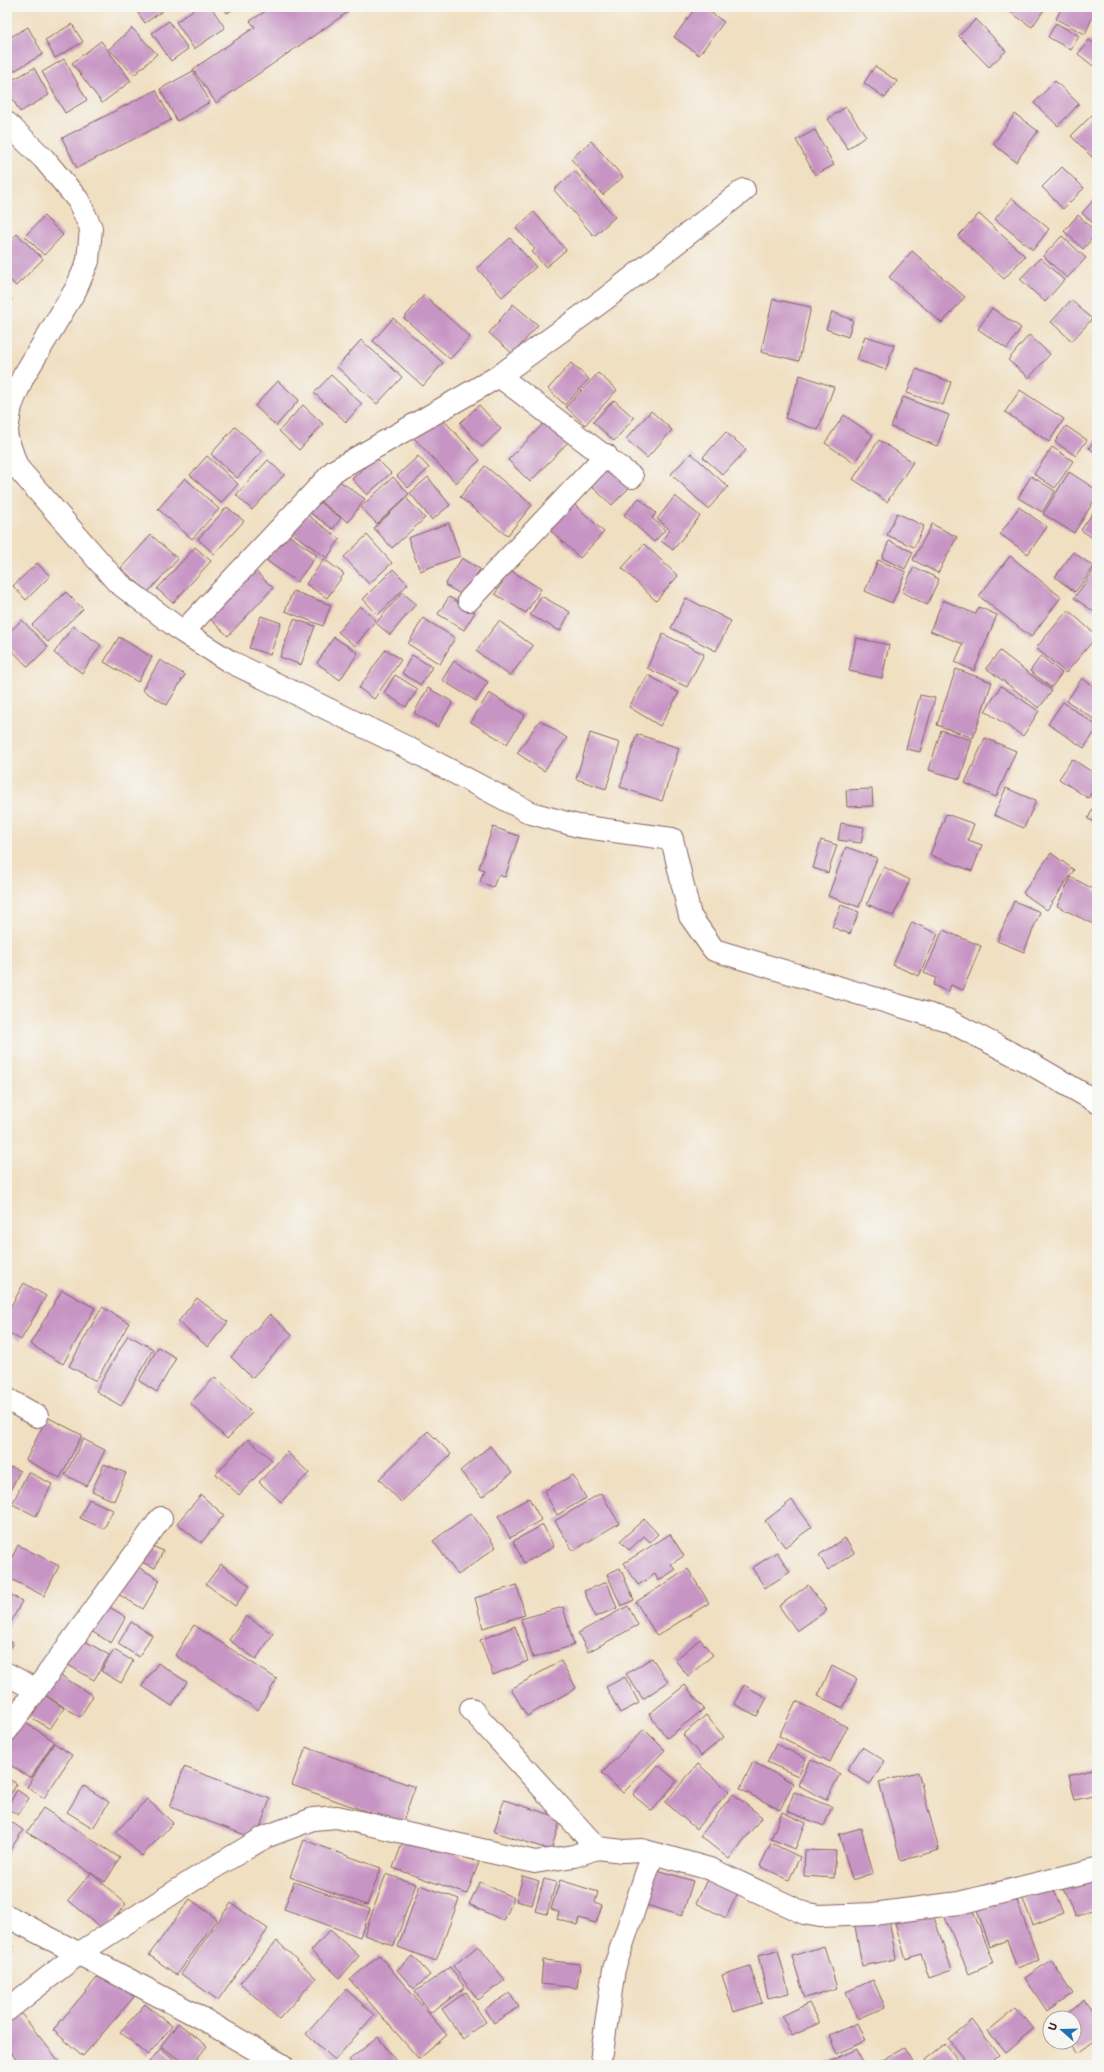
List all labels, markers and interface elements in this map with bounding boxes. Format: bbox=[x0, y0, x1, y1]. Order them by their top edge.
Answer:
north arrow bbox=[1042, 2010, 1082, 2050]
text: U bbox=[1045, 2021, 1061, 2033]

